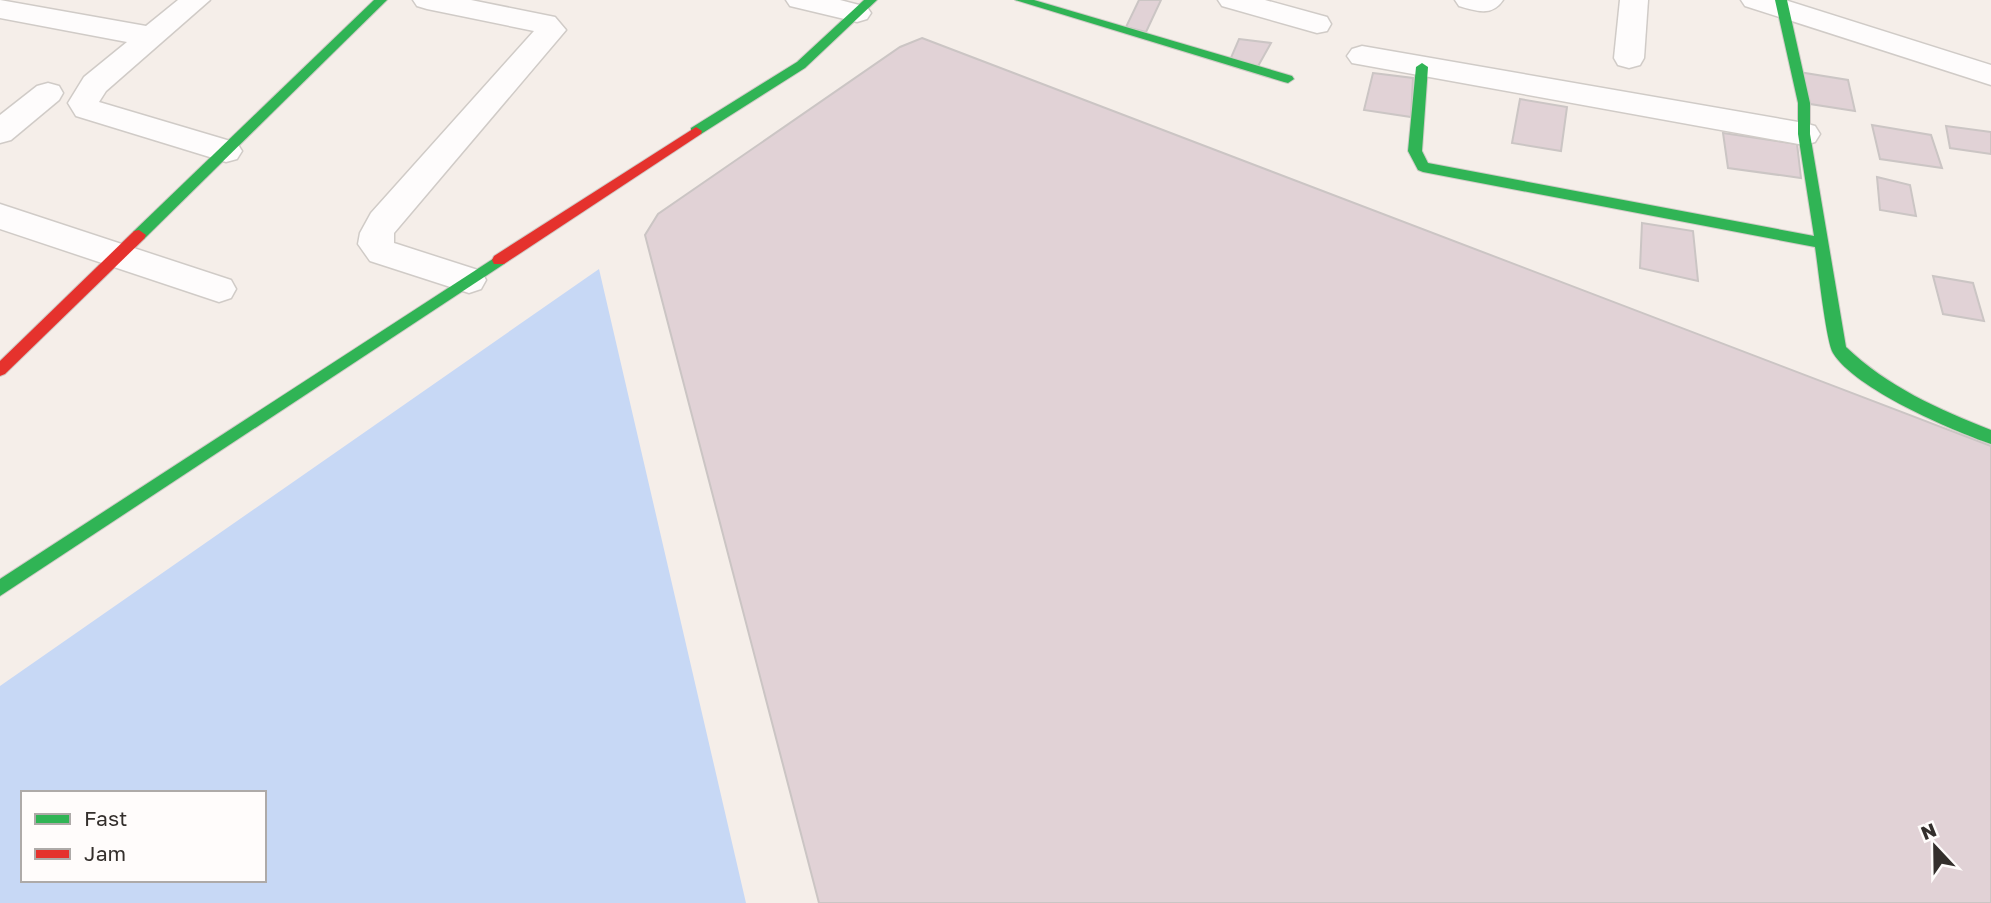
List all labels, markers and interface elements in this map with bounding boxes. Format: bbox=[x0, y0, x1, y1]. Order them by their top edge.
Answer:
legend bbox=[21, 791, 266, 882]
text: Fast bbox=[84, 805, 127, 831]
north arrow bbox=[1900, 812, 1970, 882]
text: N bbox=[1917, 817, 1939, 844]
text: Jam bbox=[84, 840, 126, 866]

